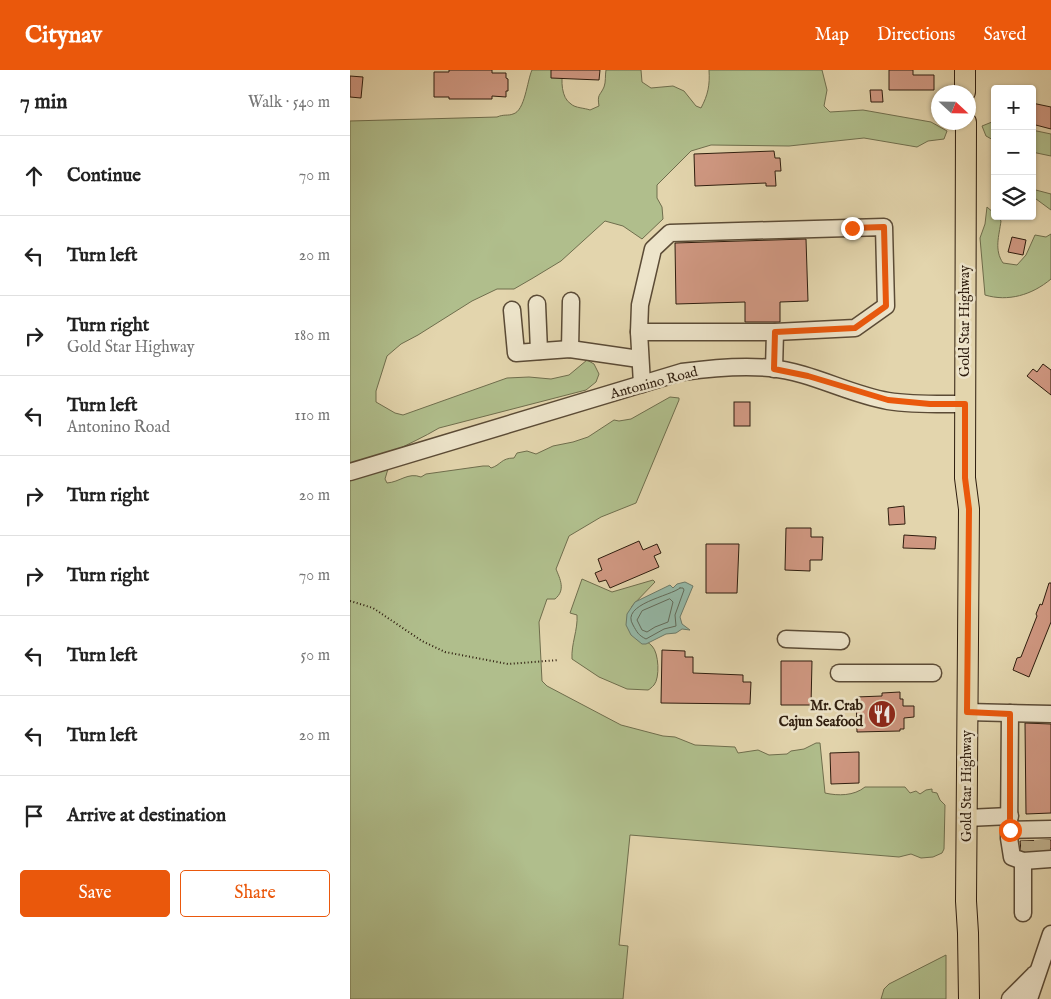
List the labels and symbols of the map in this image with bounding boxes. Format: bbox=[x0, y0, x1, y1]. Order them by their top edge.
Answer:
north arrow bbox=[931, 85, 976, 130]
route end bbox=[841, 217, 864, 240]
street label: Gold Star Highway bbox=[956, 265, 974, 377]
street label: Antonino Road bbox=[607, 363, 700, 404]
place label: Mr. Crab Cajun Seafood bbox=[779, 697, 864, 731]
restaurant icon: Mr. Crab Cajun Seafood bbox=[867, 699, 897, 729]
street label: Gold Star Highway bbox=[958, 730, 976, 842]
route start bbox=[999, 819, 1022, 842]

